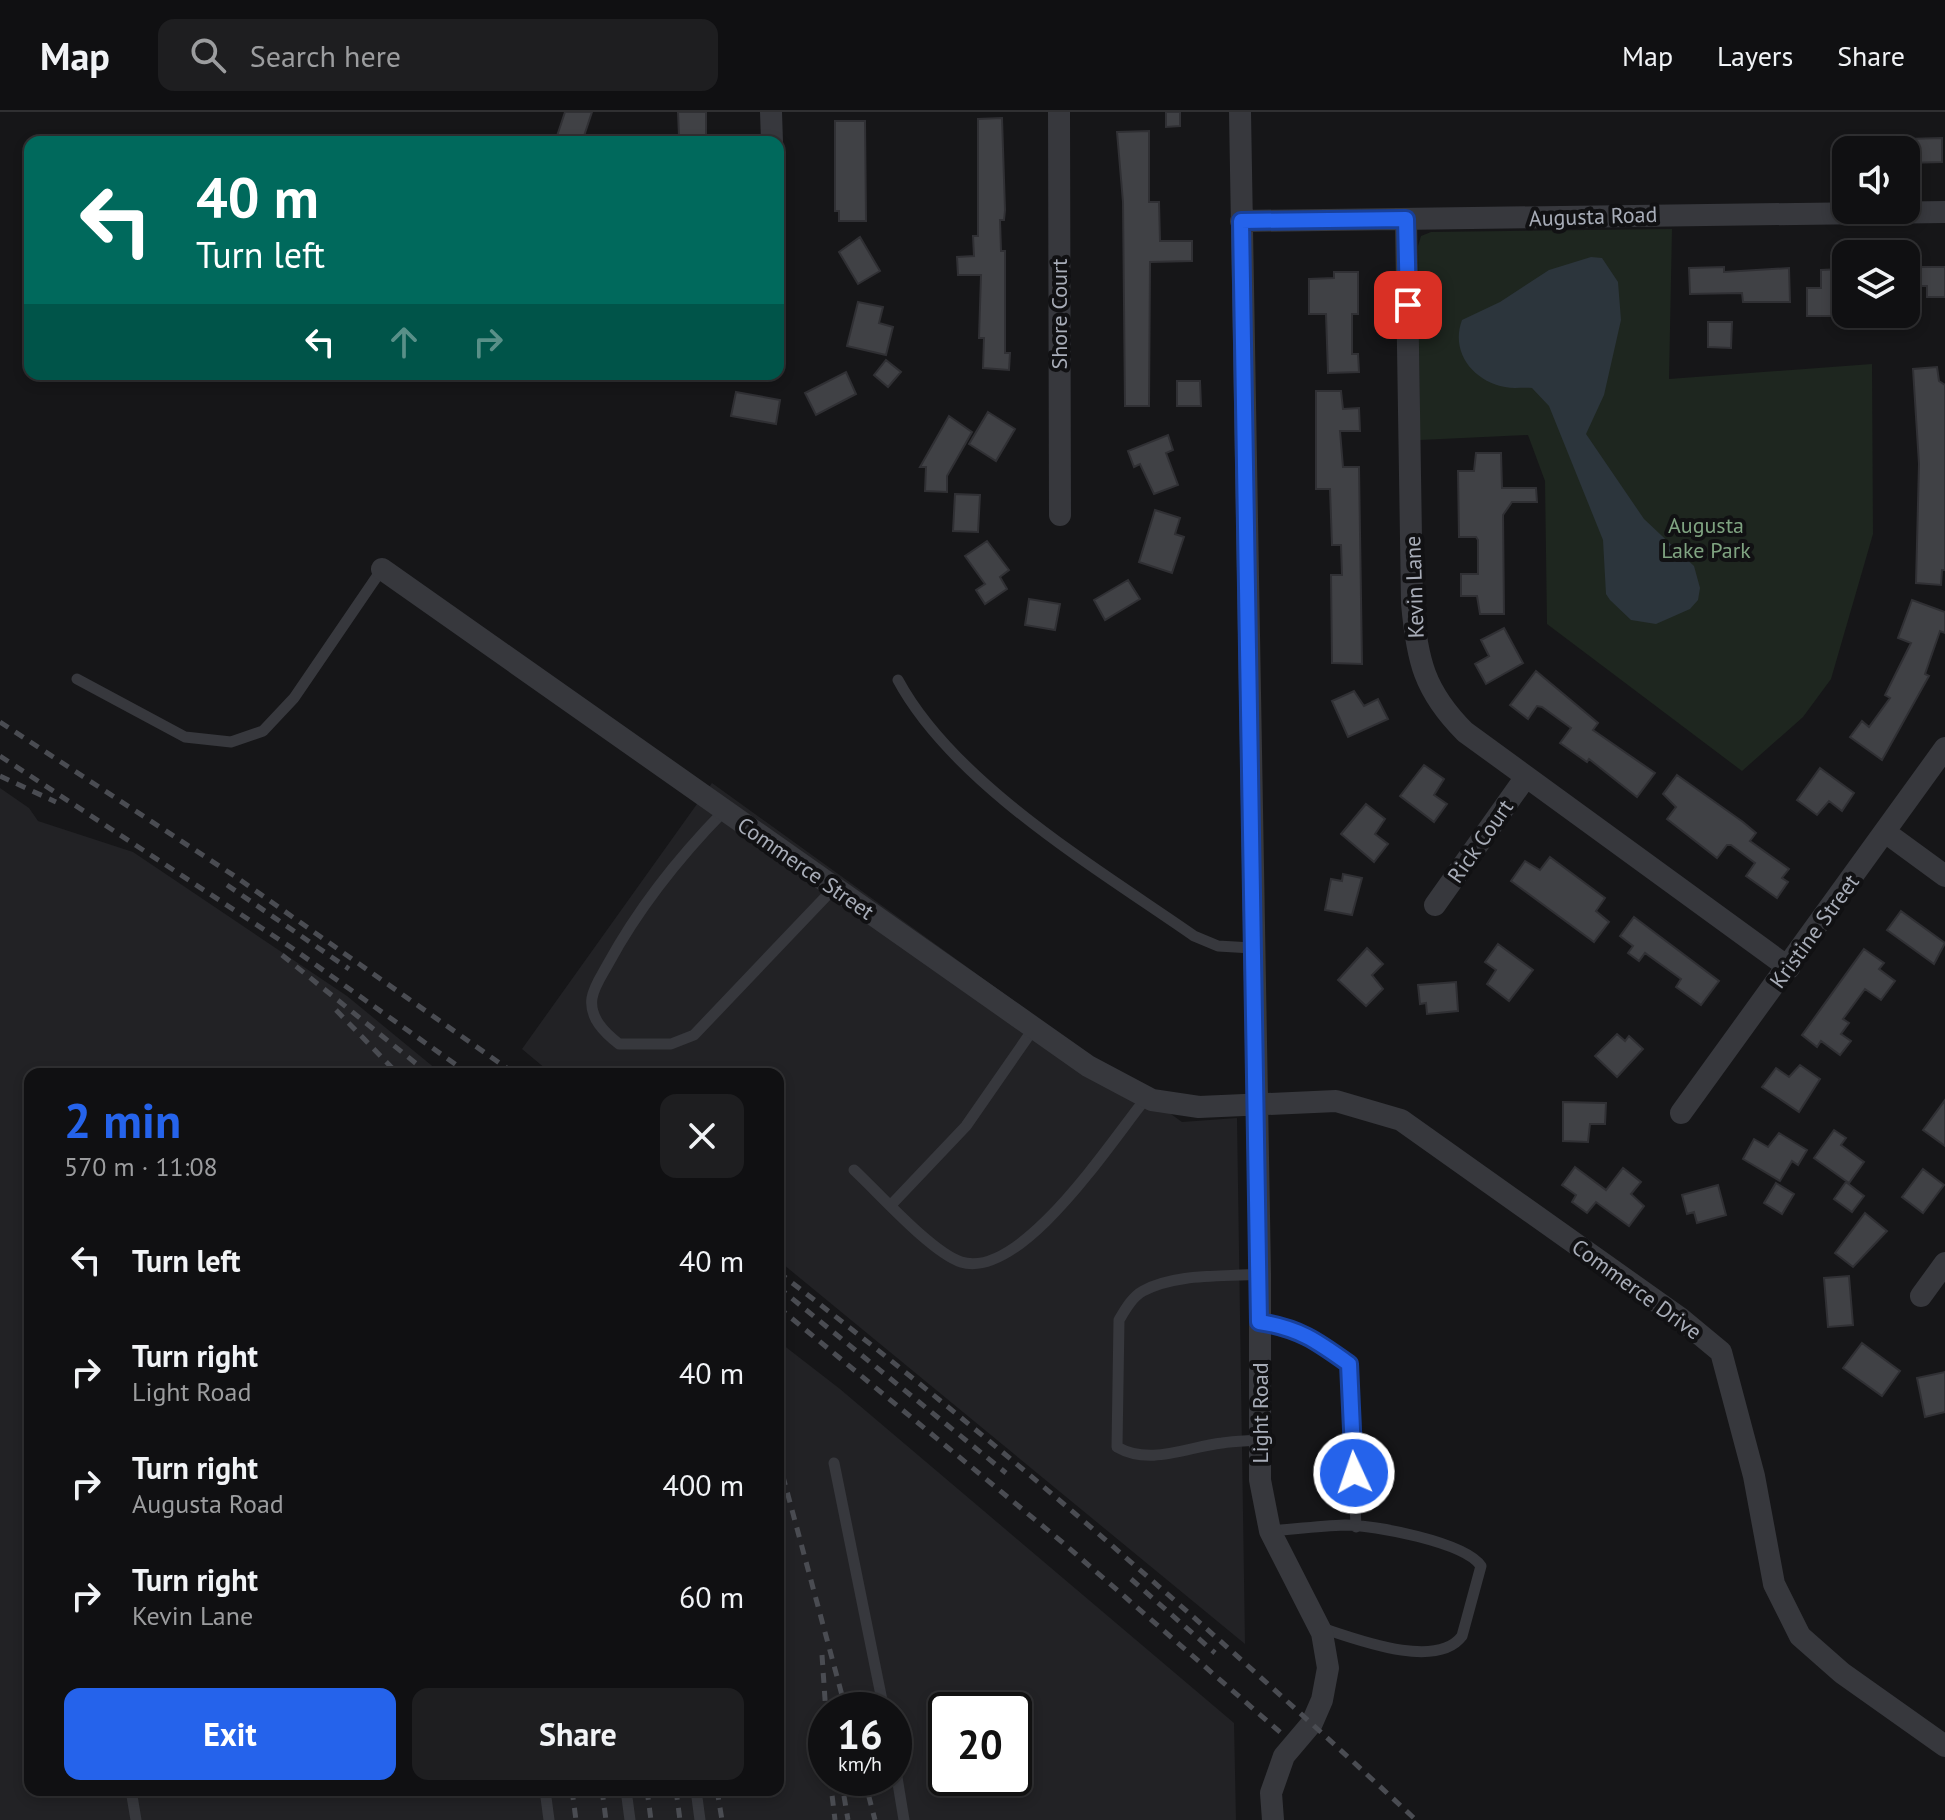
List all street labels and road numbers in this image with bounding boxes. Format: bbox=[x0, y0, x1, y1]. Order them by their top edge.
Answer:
street label: Augusta Road bbox=[1528, 200, 1658, 232]
street label: Shore Court bbox=[1045, 258, 1073, 370]
street label: Kevin Lane bbox=[1398, 535, 1430, 639]
street label: Rick Court bbox=[1441, 793, 1519, 888]
street label: Commerce Street bbox=[732, 810, 880, 926]
street label: Kristine Street bbox=[1763, 868, 1865, 993]
street label: Commerce Drive bbox=[1567, 1232, 1707, 1346]
street label: Light Road bbox=[1246, 1362, 1274, 1464]

